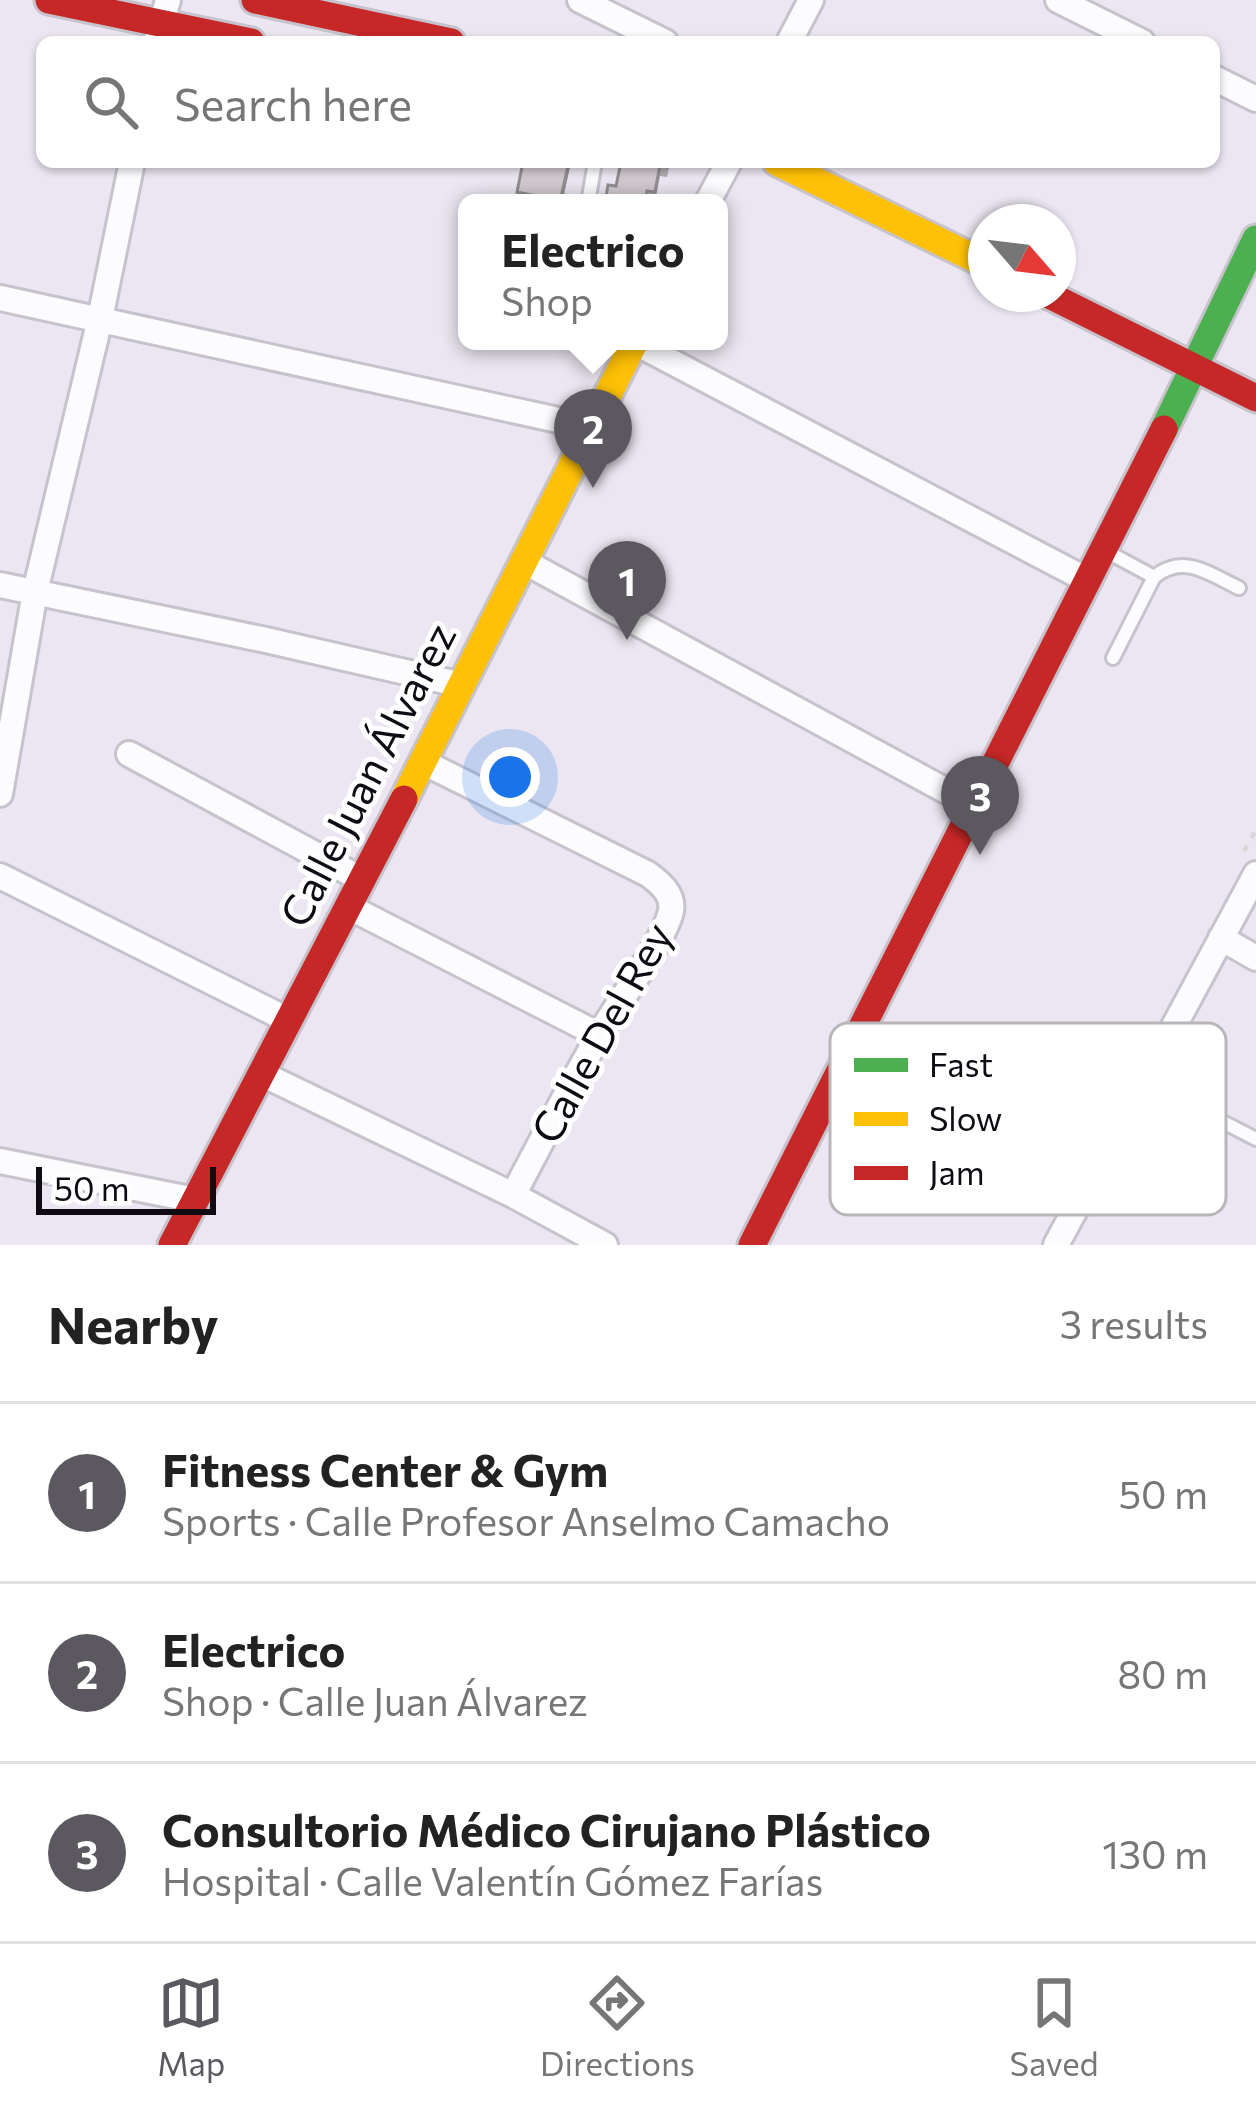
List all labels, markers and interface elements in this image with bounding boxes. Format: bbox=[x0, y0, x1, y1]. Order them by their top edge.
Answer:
search box bbox=[36, 36, 1220, 168]
icon: search bbox=[78, 69, 144, 135]
text: Search here bbox=[174, 75, 412, 130]
popup bbox=[458, 194, 728, 350]
north arrow bbox=[968, 204, 1076, 312]
text: Electrico bbox=[501, 221, 685, 276]
text: Shop bbox=[501, 276, 593, 324]
pin: 2 bbox=[554, 389, 632, 488]
pin: 1 bbox=[588, 541, 666, 640]
street label: Calle Juan Álvarez bbox=[267, 614, 465, 935]
your location bbox=[480, 747, 540, 807]
pin: 3 bbox=[941, 756, 1019, 855]
street label: Calle Del Rey bbox=[518, 913, 682, 1151]
legend bbox=[830, 1023, 1226, 1215]
text: Fast bbox=[929, 1043, 993, 1084]
text: Slow bbox=[929, 1097, 1002, 1138]
text: Jam bbox=[929, 1151, 985, 1192]
scale bar bbox=[36, 1161, 216, 1214]
text: 50 m bbox=[54, 1167, 130, 1208]
text: Nearby bbox=[48, 1292, 218, 1355]
text: 3 results bbox=[1060, 1299, 1208, 1347]
text: Fitness Center & Gym bbox=[162, 1441, 608, 1496]
text: 1 bbox=[78, 1469, 96, 1517]
text: 50 m bbox=[1119, 1469, 1208, 1517]
text: Sports · Calle Profesor Anselmo Camacho bbox=[162, 1496, 890, 1544]
text: Electrico bbox=[162, 1621, 345, 1676]
text: 2 bbox=[76, 1649, 98, 1697]
text: 80 m bbox=[1117, 1649, 1208, 1697]
text: Shop · Calle Juan Álvarez bbox=[162, 1676, 588, 1724]
text: Consultorio Médico Cirujano Plástico bbox=[162, 1801, 931, 1856]
text: 3 bbox=[76, 1829, 98, 1877]
text: 130 m bbox=[1102, 1829, 1208, 1877]
text: Hospital · Calle Valentín Gómez Farías bbox=[162, 1856, 823, 1904]
tab: Map bbox=[157, 1970, 225, 2083]
tab: Directions bbox=[540, 1970, 695, 2083]
tab: Saved bbox=[1010, 1970, 1099, 2083]

